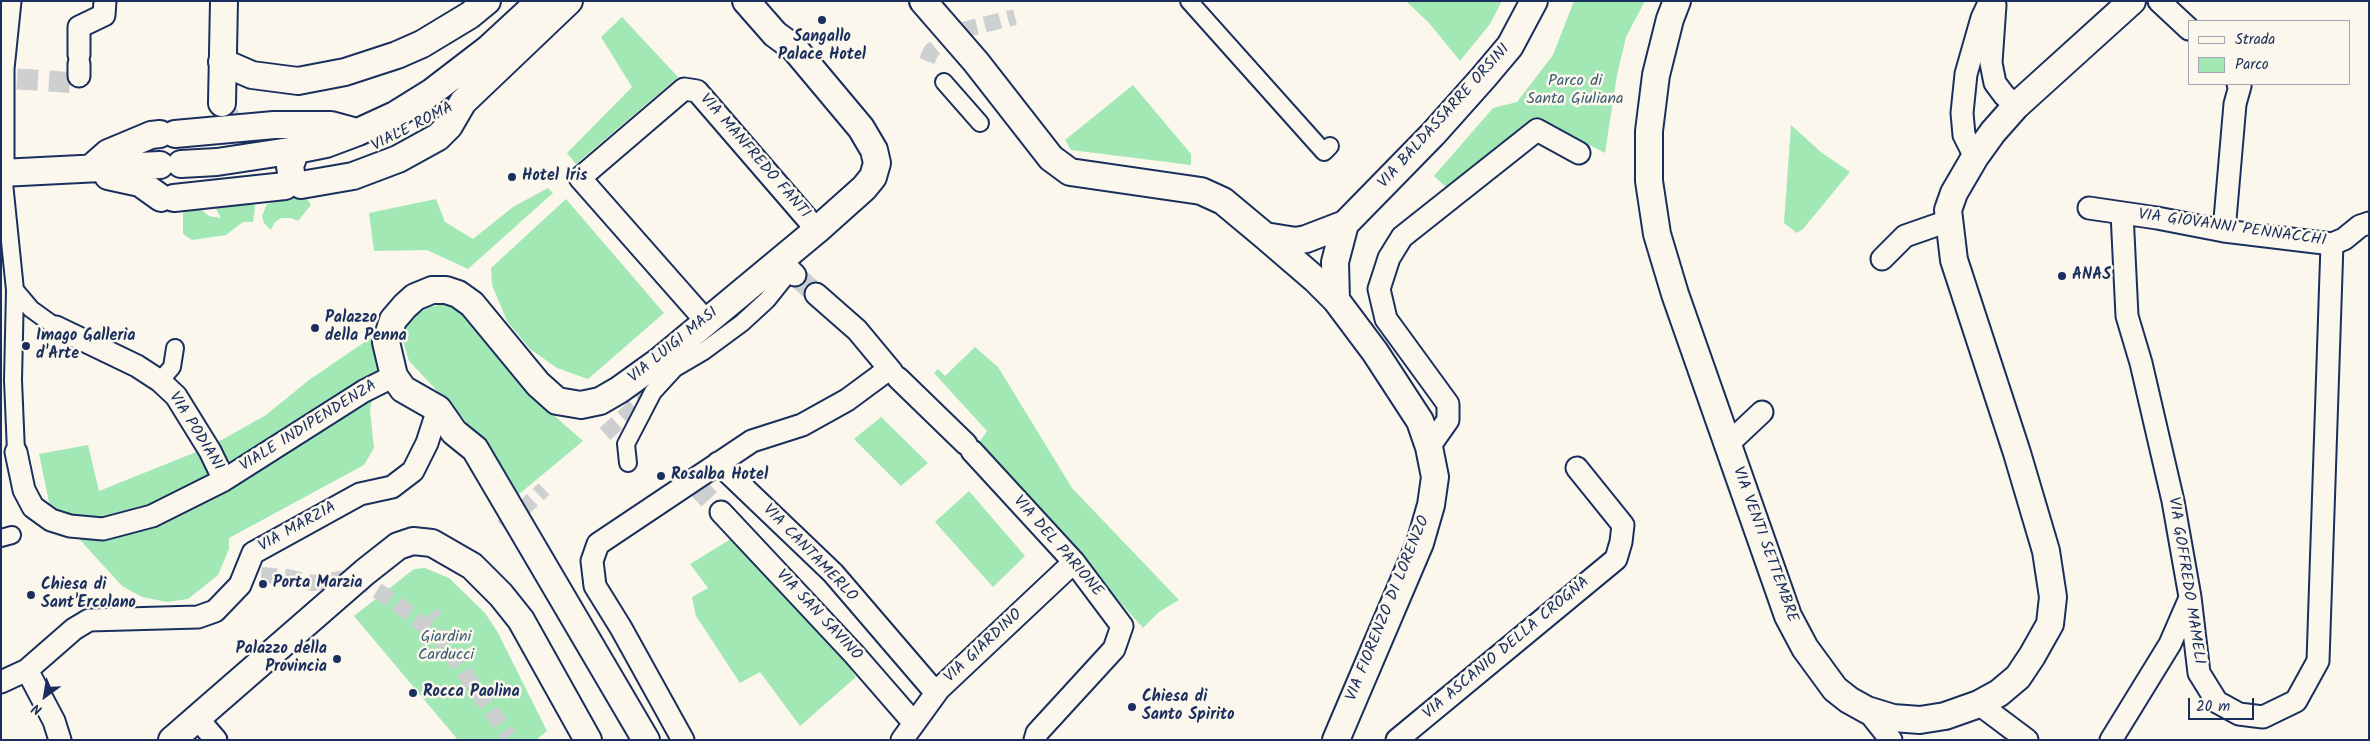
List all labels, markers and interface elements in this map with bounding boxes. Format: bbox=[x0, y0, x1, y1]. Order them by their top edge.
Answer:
marker: Sangallo Palace Hotel bbox=[816, 14, 828, 26]
legend bbox=[2188, 20, 2350, 85]
place label: Sangallo Palace Hotel bbox=[778, 28, 866, 66]
text: Strada bbox=[2235, 28, 2275, 52]
street label: VIA BALDASSARRE ORSINI bbox=[1375, 41, 1515, 193]
text: Parco bbox=[2235, 53, 2269, 77]
park label: Parco di Santa Giuliana bbox=[1526, 72, 1624, 110]
street label: VIA MANFREDO FANTI bbox=[695, 91, 813, 223]
street label: VIALE ROMA bbox=[369, 99, 457, 157]
place label: Hotel Iris bbox=[522, 167, 588, 187]
marker: Hotel Iris bbox=[506, 171, 518, 183]
street label: VIA GIOVANNI PENNACCHI bbox=[2137, 206, 2327, 252]
place label: ANAS bbox=[2072, 266, 2111, 286]
marker: ANAS bbox=[2056, 270, 2068, 282]
street label: VIA LUIGI MASI bbox=[625, 304, 723, 388]
place label: Palazzo della Penna bbox=[325, 309, 407, 347]
marker: Palazzo della Penna bbox=[309, 322, 321, 334]
place label: Imago Galleria d'Arte bbox=[36, 327, 136, 365]
marker: Imago Galleria d'Arte bbox=[20, 340, 32, 352]
street label: VIALE INDIPENDENZA bbox=[237, 377, 381, 477]
street label: VIA PODIANI bbox=[163, 389, 227, 475]
street label: VIA VENTI SETTEMBRE bbox=[1727, 465, 1801, 625]
place label: Rosalba Hotel bbox=[671, 466, 768, 486]
marker: Rosalba Hotel bbox=[655, 470, 667, 482]
street label: VIA DEL PARIONE bbox=[1008, 493, 1106, 601]
street label: VIA GOFFREDO MAMELI bbox=[2162, 496, 2208, 666]
street label: VIA MARZIA bbox=[256, 499, 340, 557]
street label: VIA CANTAMERLO bbox=[758, 501, 860, 607]
street label: VIA FIORENZO DI LORENZO bbox=[1343, 514, 1435, 704]
street label: VIA SAN SAVINO bbox=[771, 567, 865, 665]
place label: Porta Marzia bbox=[273, 574, 362, 594]
street label: VIA ASCANIO DELLA CROGNA bbox=[1420, 574, 1594, 724]
place label: Chiesa di Sant'Ercolano bbox=[41, 576, 136, 614]
marker: Porta Marzia bbox=[257, 578, 269, 590]
marker: Chiesa di Sant'Ercolano bbox=[25, 589, 37, 601]
street label: VIA GIARDINO bbox=[941, 606, 1027, 688]
park label: Giardini Carducci bbox=[418, 628, 474, 666]
place label: Palazzo della Provincia bbox=[236, 640, 327, 678]
marker: Palazzo della Provincia bbox=[331, 653, 343, 665]
north arrow bbox=[20, 671, 70, 721]
place label: Rocca Paolina bbox=[423, 683, 520, 703]
marker: Rocca Paolina bbox=[407, 687, 419, 699]
place label: Chiesa di Santo Spirito bbox=[1142, 688, 1235, 726]
scale bar bbox=[2190, 688, 2256, 720]
text: 20 m bbox=[2196, 695, 2230, 719]
text: N bbox=[27, 697, 47, 720]
marker: Chiesa di Santo Spirito bbox=[1126, 701, 1138, 713]

